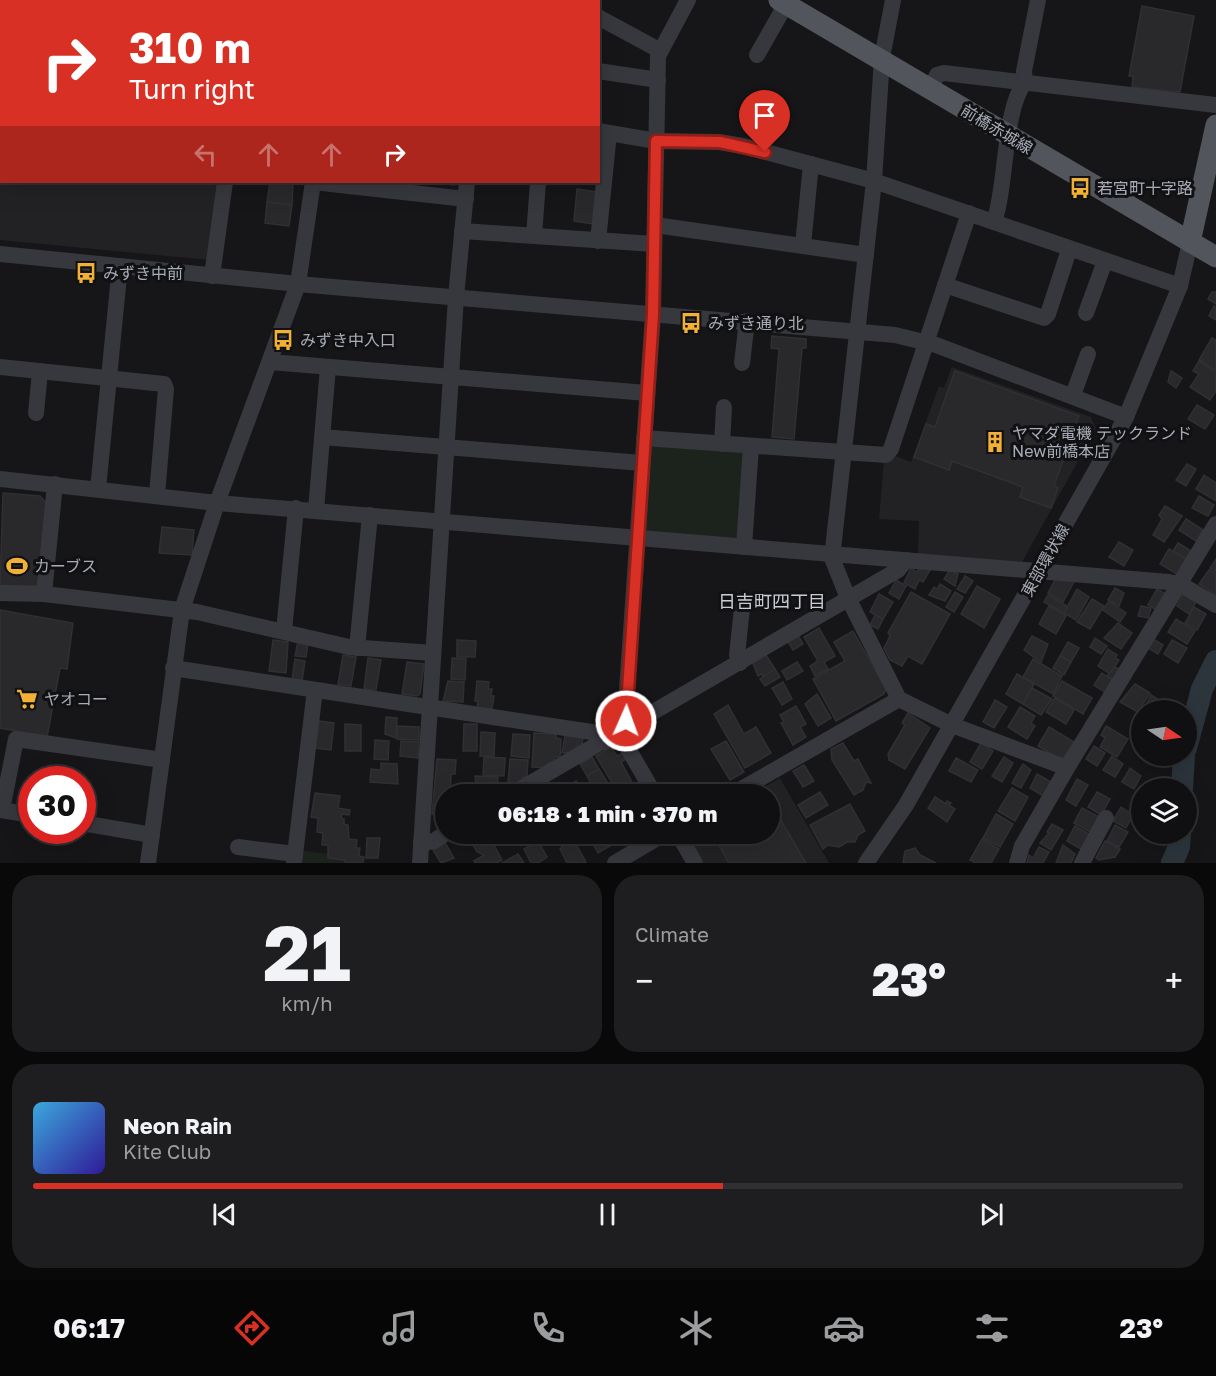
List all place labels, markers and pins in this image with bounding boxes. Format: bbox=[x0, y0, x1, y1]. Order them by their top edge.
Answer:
pin bbox=[739, 90, 790, 152]
bus stop icon: 若宮町十字路 bbox=[1068, 176, 1092, 200]
place label: 若宮町十字路 bbox=[1097, 178, 1193, 198]
bus stop icon: みずき中前 bbox=[74, 261, 98, 285]
place label: みずき中前 bbox=[103, 263, 183, 283]
bus stop icon: みずき通り北 bbox=[679, 311, 703, 335]
place label: みずき通り北 bbox=[708, 313, 804, 333]
bus stop icon: みずき中入口 bbox=[271, 328, 295, 352]
place label: みずき中入口 bbox=[300, 330, 396, 350]
place label: ヤマダ電機 テックランド New前橋本店 bbox=[1012, 423, 1192, 461]
building icon: ヤマダ電機 テックランド New前橋本店 bbox=[983, 430, 1007, 454]
sports icon: カーブス bbox=[5, 554, 29, 578]
place label: カーブス bbox=[34, 556, 97, 576]
supermarket icon: ヤオコー bbox=[15, 687, 39, 711]
place label: ヤオコー bbox=[44, 689, 108, 709]

